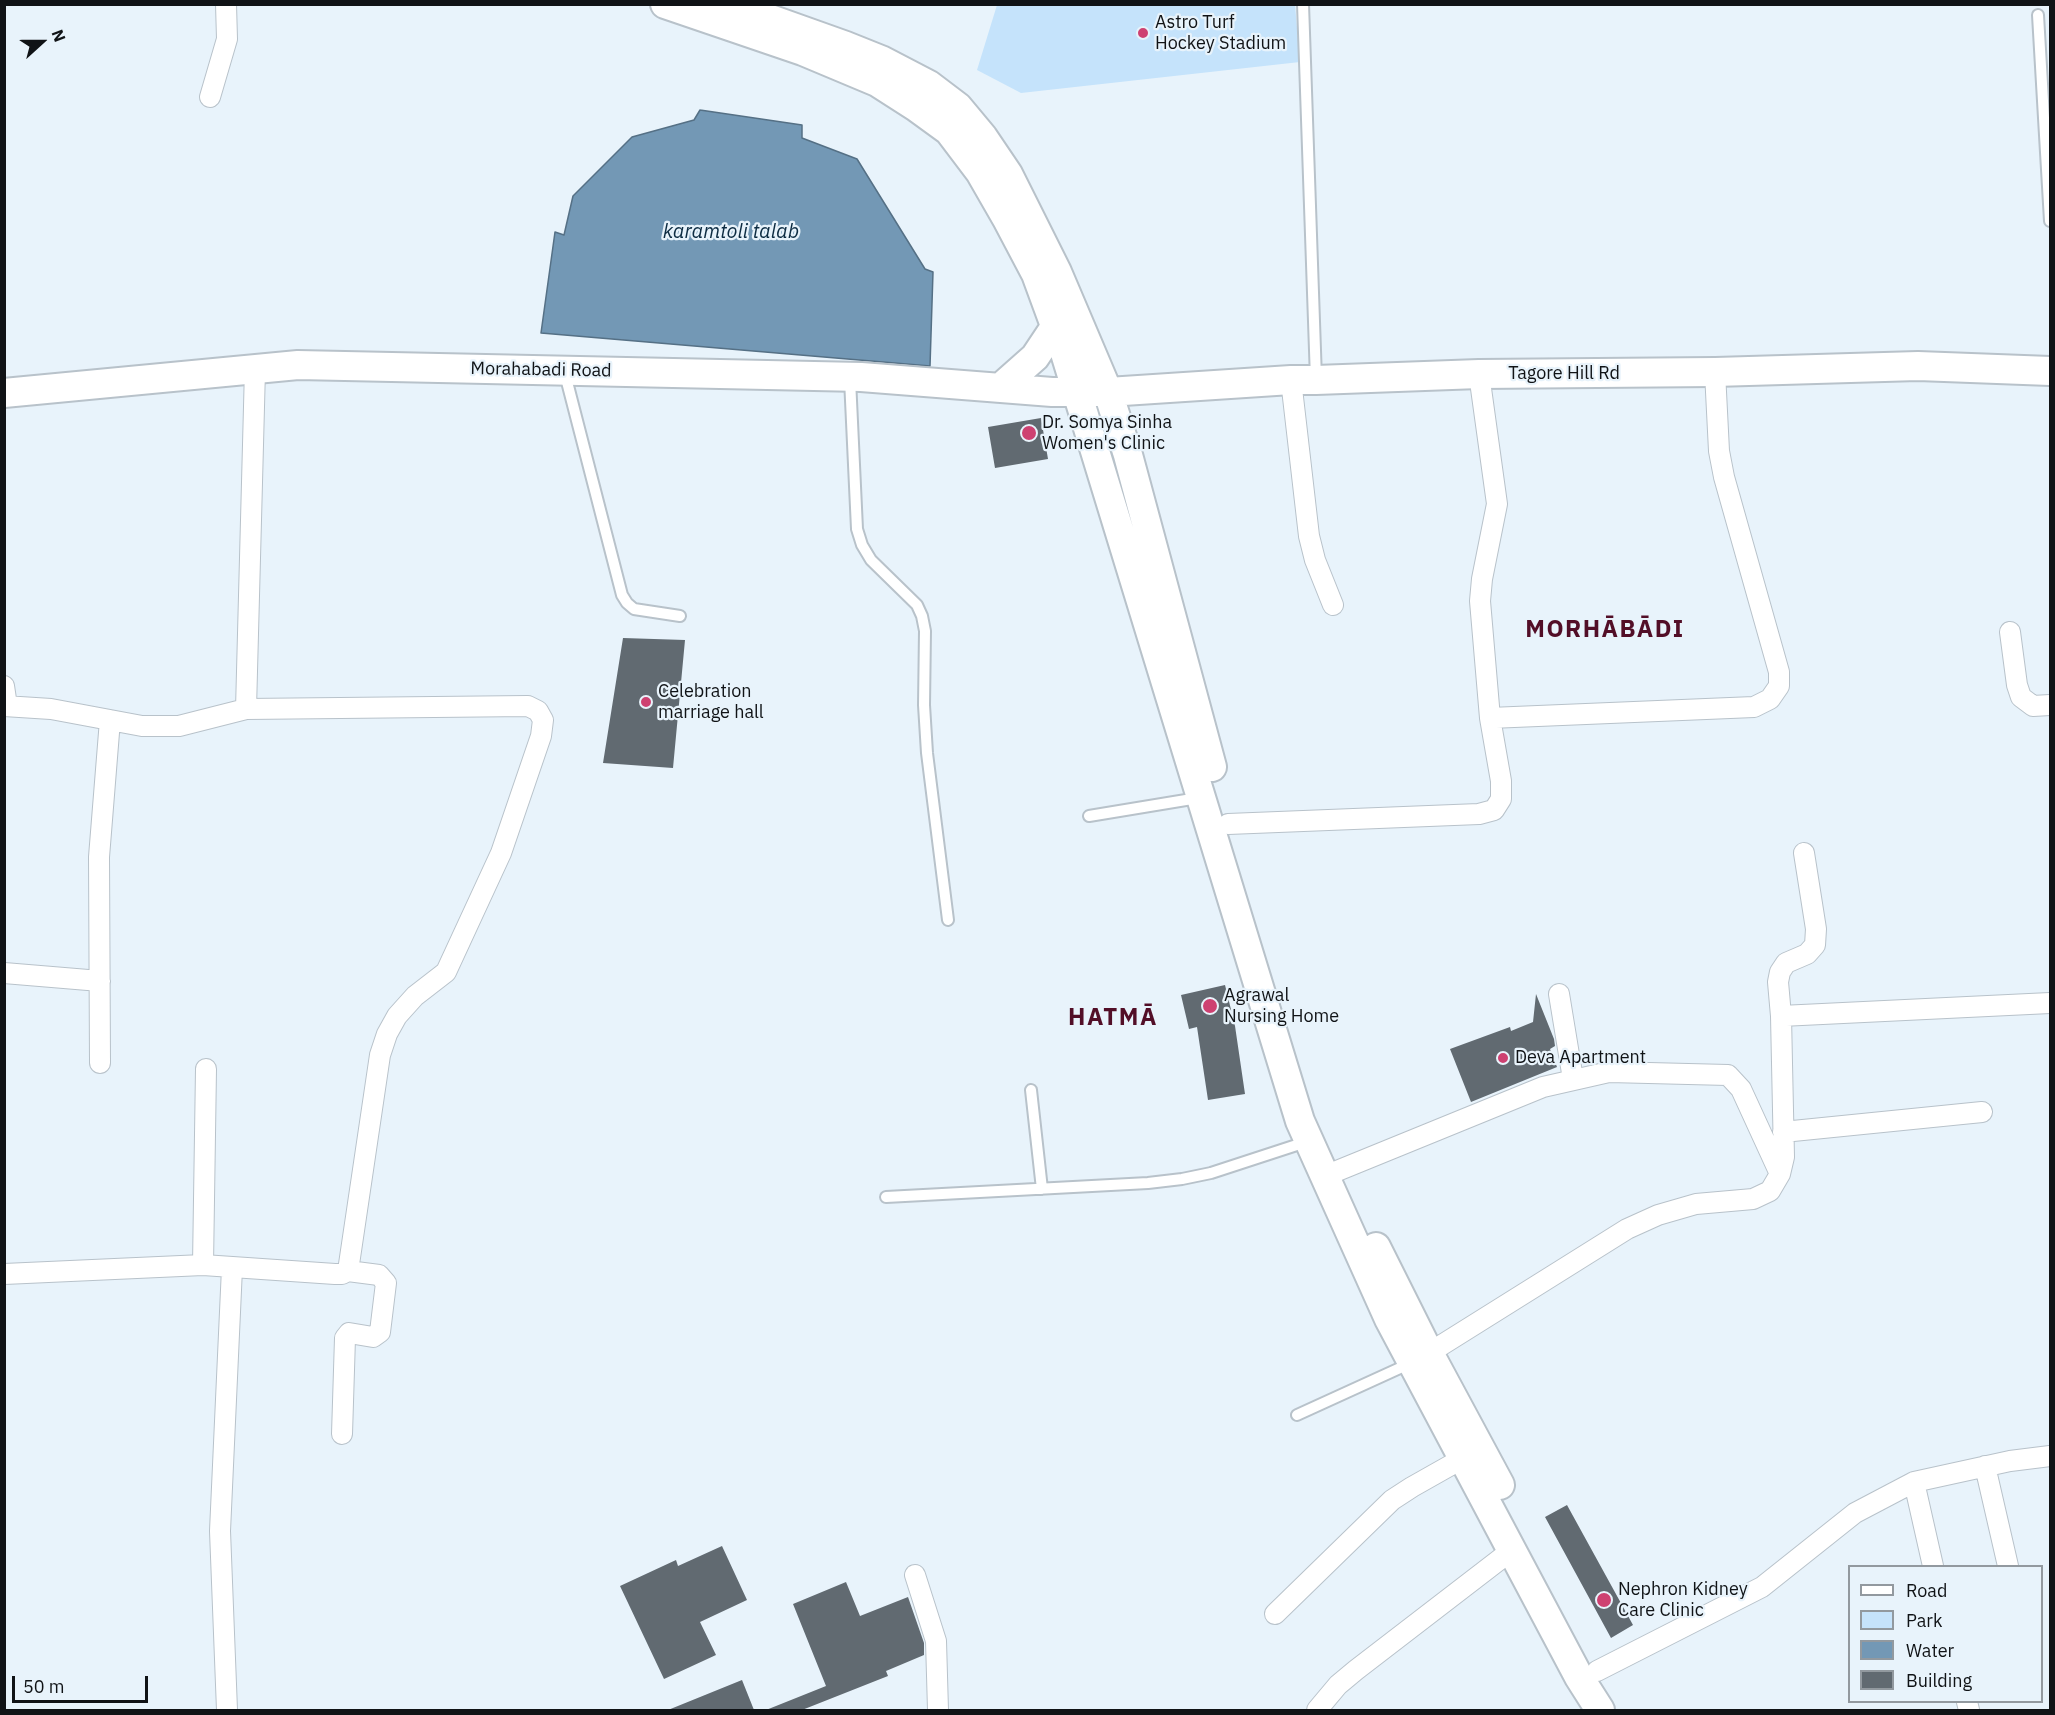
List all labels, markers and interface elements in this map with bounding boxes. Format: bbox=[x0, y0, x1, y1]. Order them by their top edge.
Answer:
north arrow bbox=[12, 12, 72, 72]
place label: Astro Turf Hockey Stadium bbox=[1155, 12, 1286, 54]
marker: Astro Turf Hockey Stadium bbox=[1136, 26, 1150, 40]
text: N bbox=[47, 27, 70, 45]
water label: karamtoli talab bbox=[663, 220, 799, 244]
street label: Morahabadi Road bbox=[470, 358, 612, 382]
street label: Tagore Hill Rd bbox=[1508, 363, 1620, 385]
place label: Dr. Somya Sinha Women's Clinic bbox=[1042, 412, 1172, 454]
marker: Dr. Somya Sinha Women's Clinic bbox=[1020, 424, 1038, 442]
district label: MORHĀBĀDI bbox=[1525, 616, 1685, 644]
place label: Celebration marriage hall bbox=[658, 681, 764, 724]
marker: Celebration marriage hall bbox=[639, 695, 653, 709]
place label: Agrawal Nursing Home bbox=[1224, 985, 1339, 1028]
marker: Agrawal Nursing Home bbox=[1201, 997, 1219, 1015]
district label: HATMĀ bbox=[1068, 1004, 1158, 1032]
place label: Deva Apartment bbox=[1515, 1047, 1646, 1069]
marker: Deva Apartment bbox=[1496, 1051, 1510, 1065]
legend bbox=[1848, 1565, 2043, 1703]
place label: Nephron Kidney Care Clinic bbox=[1618, 1579, 1748, 1622]
text: Road bbox=[1906, 1579, 1947, 1602]
marker: Nephron Kidney Care Clinic bbox=[1595, 1591, 1613, 1609]
text: Park bbox=[1906, 1609, 1942, 1632]
text: Water bbox=[1906, 1639, 1954, 1662]
scale bar bbox=[15, 1664, 152, 1702]
text: Building bbox=[1906, 1669, 1972, 1692]
text: 50 m bbox=[23, 1675, 65, 1698]

